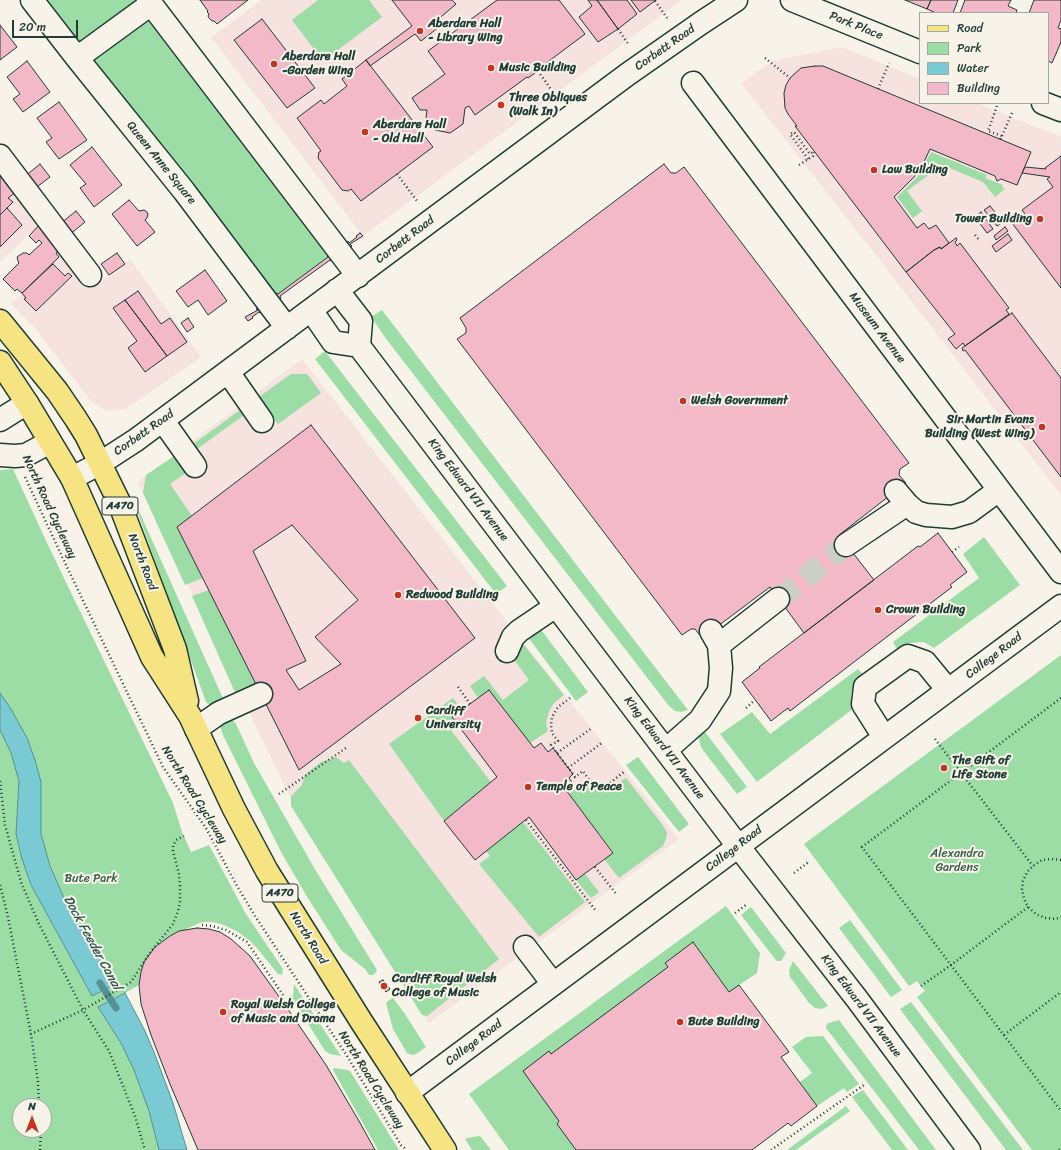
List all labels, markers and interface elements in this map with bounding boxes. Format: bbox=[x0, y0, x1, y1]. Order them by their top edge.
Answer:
street label: Park Place bbox=[827, 9, 885, 43]
scale bar bbox=[14, 12, 80, 38]
legend bbox=[919, 12, 1049, 104]
text: 20 m bbox=[19, 16, 46, 38]
place label: Aberdare Hall - Library Wing bbox=[428, 17, 502, 45]
text: Road bbox=[957, 17, 983, 39]
street label: Corbett Road bbox=[632, 22, 698, 74]
marker: Aberdare Hall - Library Wing bbox=[415, 26, 425, 36]
text: Park bbox=[957, 37, 982, 59]
place label: Aberdare Hall -Garden Wing bbox=[282, 50, 355, 78]
text: Water bbox=[957, 57, 989, 79]
marker: Aberdare Hall -Garden Wing bbox=[269, 59, 279, 69]
place label: Music Building bbox=[499, 61, 576, 75]
marker: Music Building bbox=[486, 63, 496, 73]
text: Building bbox=[957, 77, 1000, 99]
place label: Three Obliques (Walk In) bbox=[509, 91, 587, 119]
marker: Three Obliques (Walk In) bbox=[496, 100, 506, 110]
place label: Aberdare Hall - Old Hall bbox=[373, 118, 446, 146]
street label: Queen Anne Square bbox=[123, 119, 199, 207]
marker: Aberdare Hall - Old Hall bbox=[360, 127, 370, 137]
place label: Law Building bbox=[882, 163, 948, 177]
marker: Law Building bbox=[869, 165, 879, 175]
place label: Tower Building bbox=[955, 212, 1032, 226]
street label: Corbett Road bbox=[373, 213, 437, 267]
marker: Tower Building bbox=[1035, 214, 1045, 224]
street label: Museum Avenue bbox=[846, 290, 908, 366]
place label: Welsh Government bbox=[691, 394, 788, 408]
marker: Welsh Government bbox=[678, 396, 688, 406]
street label: Corbett Road bbox=[111, 407, 177, 459]
place label: Sir Martin Evans Building (West Wing) bbox=[925, 413, 1034, 441]
marker: Sir Martin Evans Building (West Wing) bbox=[1037, 422, 1047, 432]
street label: King Edward VII Avenue bbox=[425, 436, 511, 544]
street label: North Road Cycleway bbox=[19, 453, 79, 561]
road number: A470 bbox=[102, 497, 138, 515]
street label: North Road bbox=[125, 532, 159, 592]
place label: Redwood Building bbox=[406, 588, 498, 602]
marker: Redwood Building bbox=[393, 590, 403, 600]
place label: Crown Building bbox=[886, 603, 965, 617]
marker: Crown Building bbox=[873, 605, 883, 615]
street label: College Road bbox=[963, 630, 1025, 682]
street label: King Edward VII Avenue bbox=[621, 694, 707, 802]
place label: Cardiff University bbox=[426, 704, 481, 732]
marker: Cardiff University bbox=[413, 713, 423, 723]
street label: North Road Cycleway bbox=[158, 743, 230, 847]
place label: The Gift of Life Stone bbox=[952, 754, 1010, 782]
marker: The Gift of Life Stone bbox=[939, 763, 949, 773]
place label: Temple of Peace bbox=[536, 780, 622, 794]
marker: Temple of Peace bbox=[523, 782, 533, 792]
street label: College Road bbox=[703, 823, 765, 875]
park label: Alexandra Gardens bbox=[930, 847, 984, 875]
park label: Bute Park bbox=[64, 872, 118, 886]
road number: A470 bbox=[262, 884, 298, 902]
water label: Dock Feeder Canal bbox=[60, 893, 124, 993]
street label: North Road bbox=[286, 909, 330, 967]
street label: King Edward VII Avenue bbox=[818, 952, 904, 1060]
place label: Cardiff Royal Welsh College of Music bbox=[392, 972, 497, 1000]
marker: Cardiff Royal Welsh College of Music bbox=[379, 981, 389, 991]
place label: Royal Welsh College of Music and Drama bbox=[231, 998, 335, 1026]
marker: Royal Welsh College of Music and Drama bbox=[218, 1007, 228, 1017]
place label: Bute Building bbox=[688, 1015, 759, 1029]
street label: College Road bbox=[443, 1017, 505, 1069]
marker: Bute Building bbox=[675, 1017, 685, 1027]
street label: North Road Cycleway bbox=[335, 1028, 407, 1132]
text: N bbox=[28, 1097, 36, 1116]
north arrow bbox=[12, 1098, 52, 1138]

